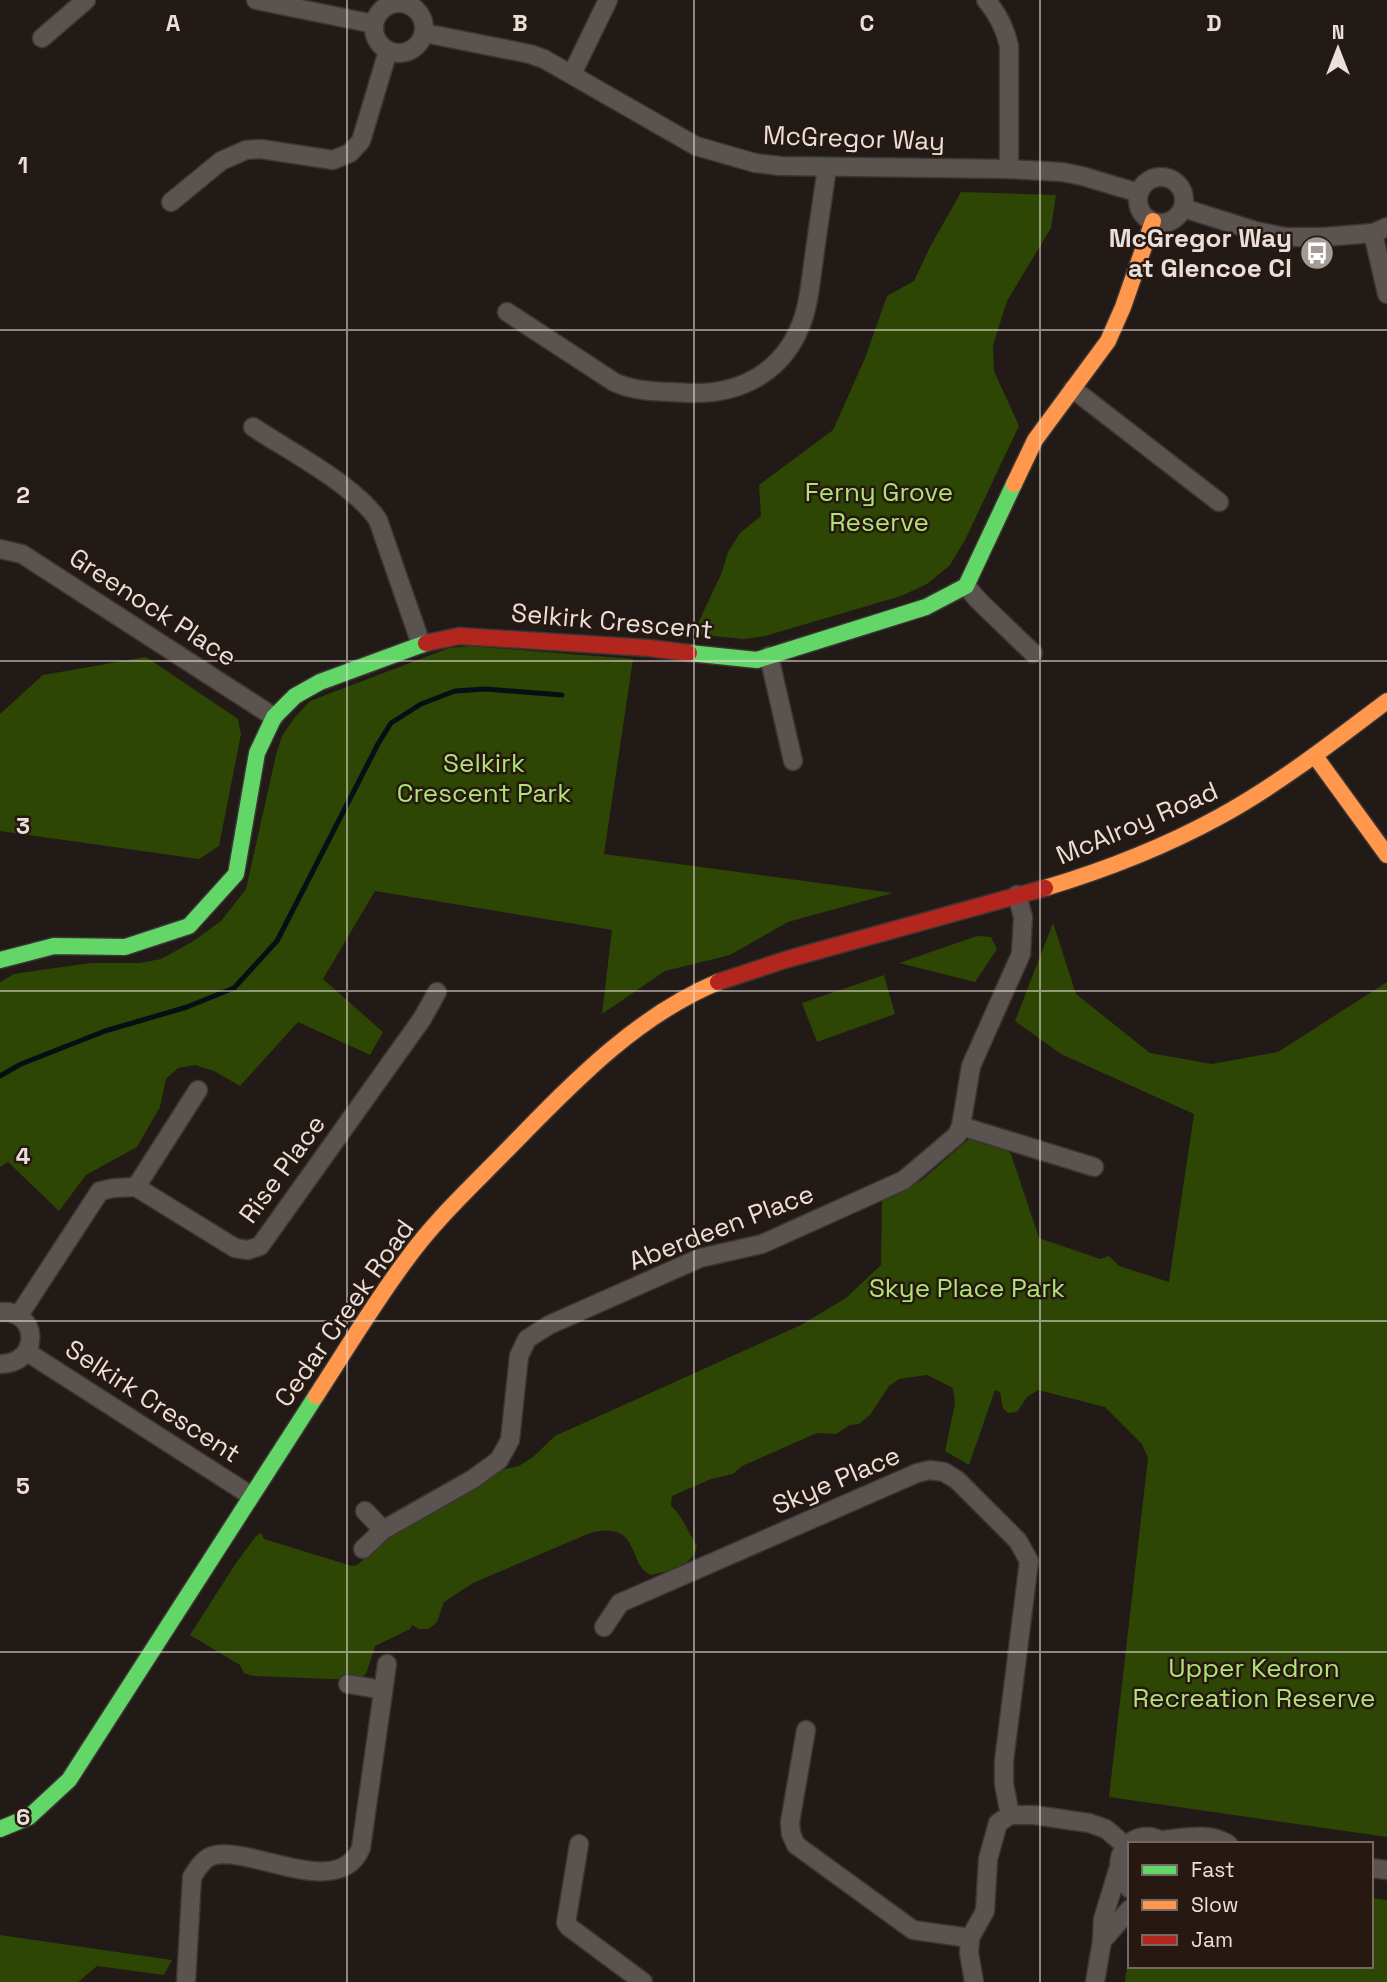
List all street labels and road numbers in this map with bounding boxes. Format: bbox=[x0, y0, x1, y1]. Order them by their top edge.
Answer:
street label: McGregor Way bbox=[762, 118, 946, 158]
street label: Greenock Place bbox=[63, 540, 243, 674]
street label: Selkirk Crescent bbox=[510, 595, 714, 647]
street label: McAlroy Road bbox=[1051, 774, 1223, 872]
street label: Rise Place bbox=[231, 1108, 333, 1230]
street label: Aberdeen Place bbox=[624, 1176, 818, 1278]
street label: Cedar Creek Road bbox=[267, 1213, 421, 1413]
street label: Selkirk Crescent bbox=[59, 1332, 247, 1470]
street label: Skye Place bbox=[767, 1438, 905, 1522]

